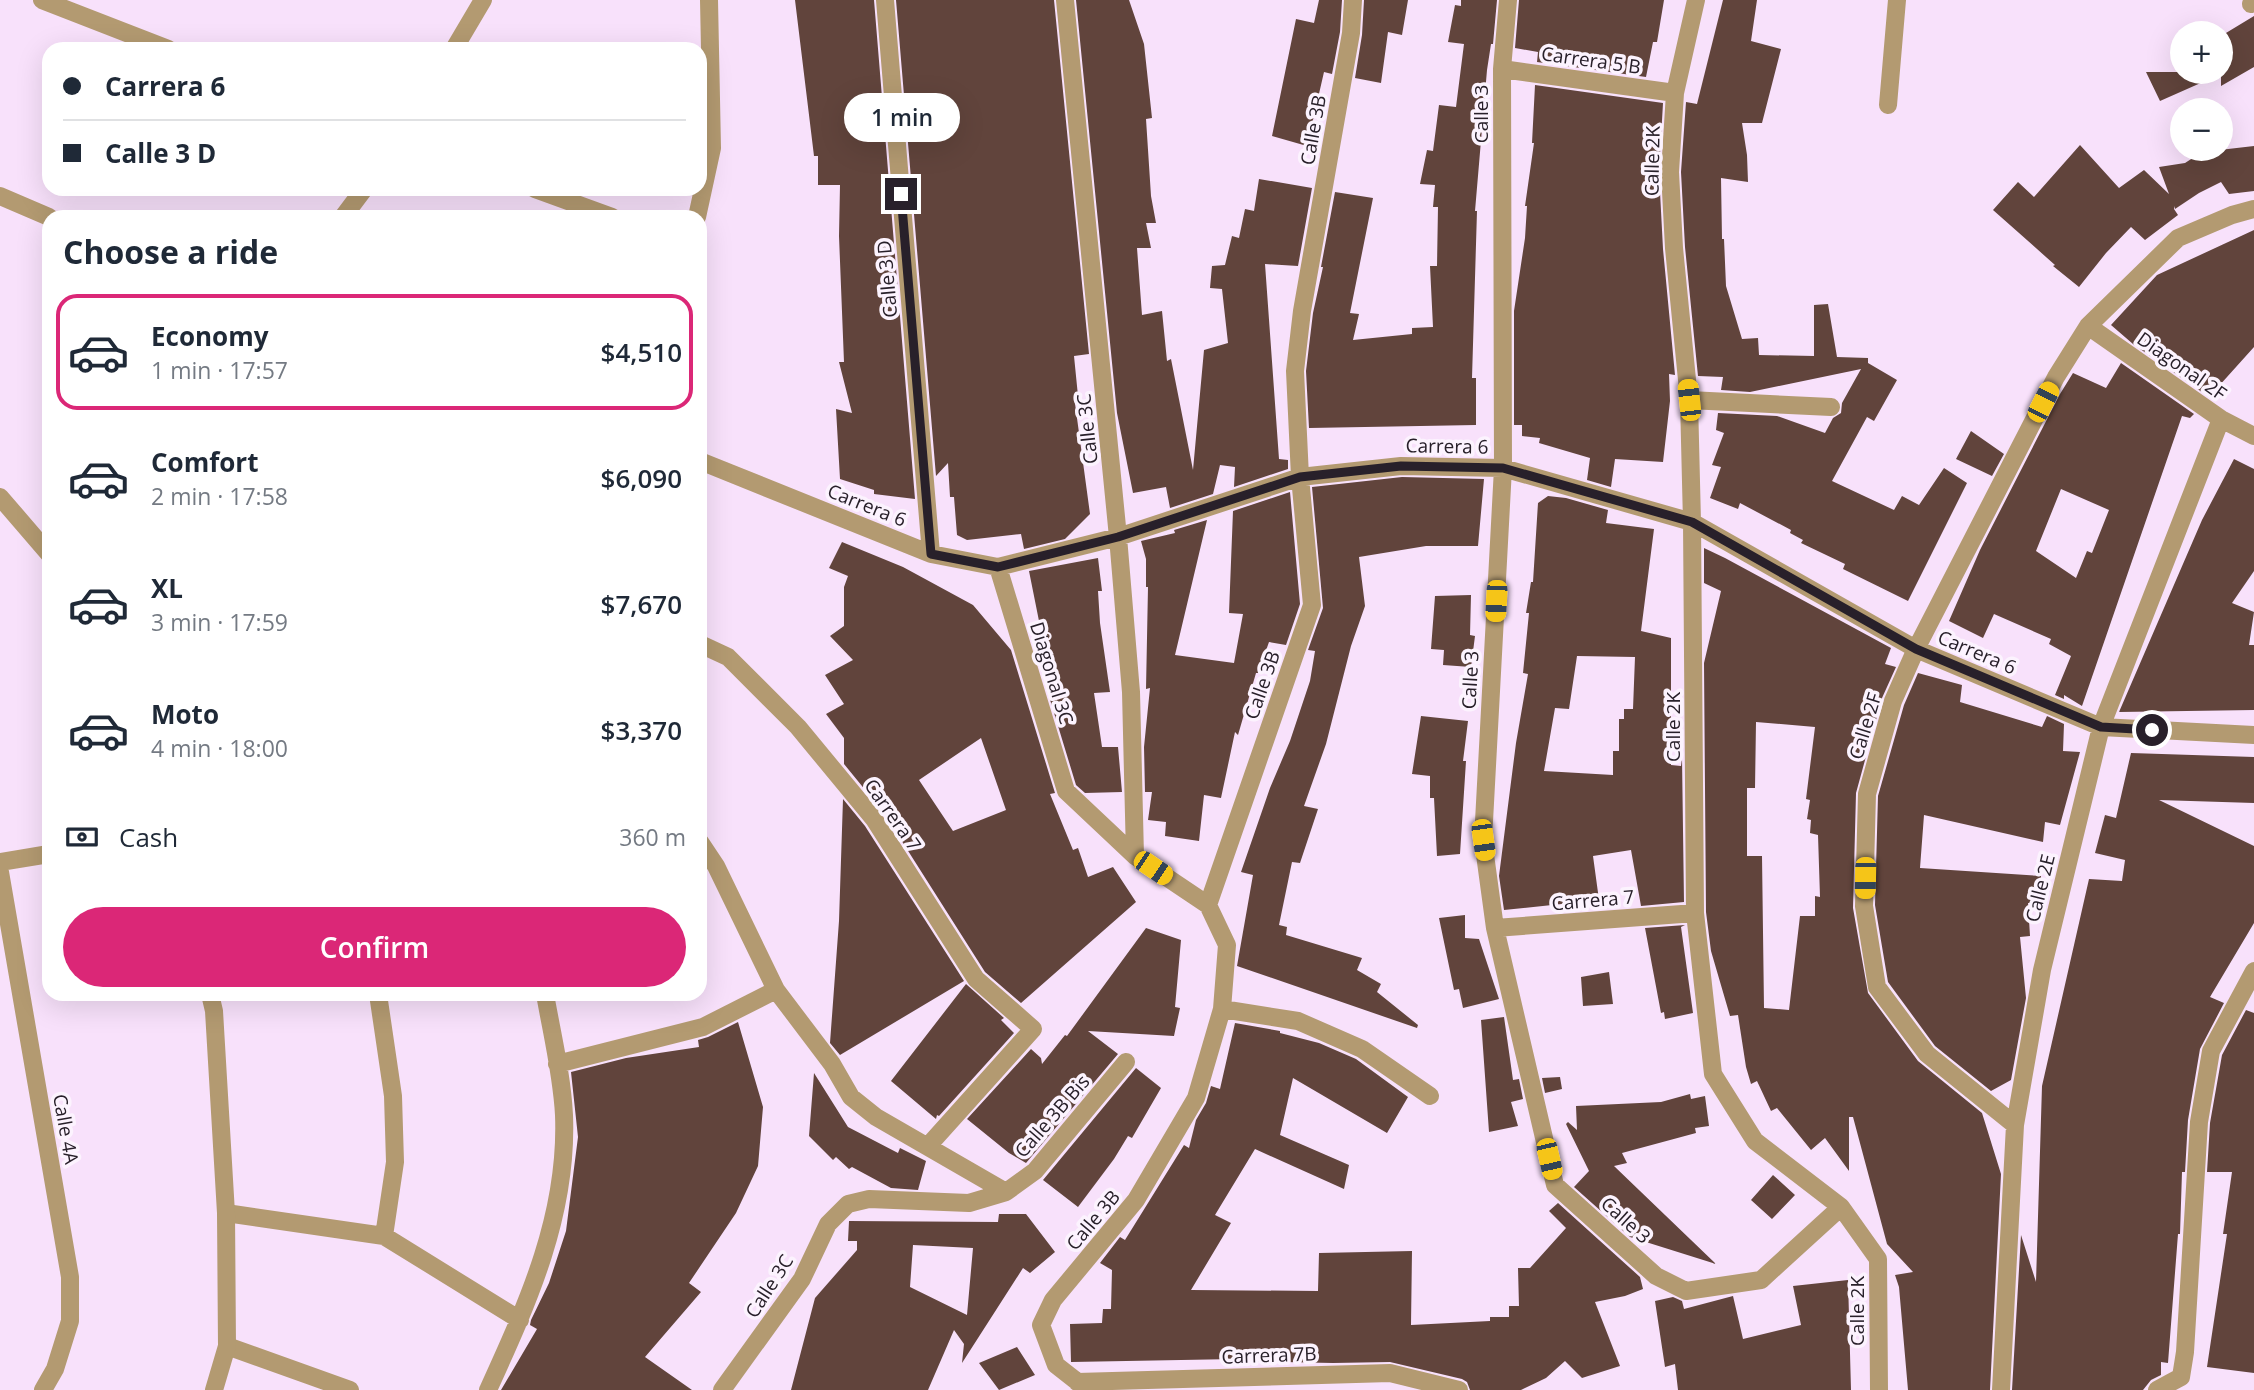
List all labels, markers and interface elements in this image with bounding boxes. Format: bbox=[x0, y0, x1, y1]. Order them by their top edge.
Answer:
map controls bbox=[2170, 21, 2233, 161]
button: + bbox=[2170, 21, 2233, 84]
street label: Carrera 5 B bbox=[1540, 40, 1642, 80]
text: Carrera 6 bbox=[105, 68, 225, 104]
street label: Calle 3 bbox=[1468, 85, 1494, 143]
callout: 1 min bbox=[843, 92, 959, 142]
street label: Calle 3B bbox=[1294, 93, 1332, 167]
button: − bbox=[2170, 98, 2233, 161]
text: 1 min bbox=[871, 101, 933, 133]
street label: Calle 2K bbox=[1638, 125, 1666, 196]
text: Calle 3 D bbox=[105, 135, 216, 171]
route end bbox=[885, 178, 917, 210]
text: Choose a ride bbox=[63, 230, 278, 273]
street label: Calle 3 D bbox=[871, 239, 903, 319]
text: Economy bbox=[151, 318, 269, 354]
icon: car bbox=[67, 321, 130, 384]
street label: Diagonal 2F bbox=[2132, 326, 2232, 406]
text: $4,510 bbox=[601, 334, 682, 370]
text: 1 min · 17:57 bbox=[151, 354, 288, 386]
car bbox=[1677, 378, 1702, 422]
car bbox=[2025, 379, 2062, 425]
street label: Calle 3C bbox=[1070, 393, 1104, 465]
street label: Carrera 6 bbox=[1405, 432, 1489, 460]
text: Comfort bbox=[151, 444, 258, 480]
icon: car bbox=[67, 447, 130, 510]
text: $6,090 bbox=[601, 460, 682, 496]
street label: Carrera 6 bbox=[824, 477, 910, 533]
text: 2 min · 17:58 bbox=[151, 480, 288, 512]
text: XL bbox=[151, 570, 183, 606]
icon: car bbox=[67, 573, 130, 636]
car bbox=[1485, 579, 1508, 623]
text: $7,670 bbox=[601, 586, 682, 622]
text: 3 min · 17:59 bbox=[151, 606, 288, 638]
street label: Diagonal 3C bbox=[1024, 619, 1080, 727]
street label: Carrera 6 bbox=[1934, 624, 2020, 680]
street label: Calle 3B bbox=[1238, 647, 1286, 723]
street label: Calle 3 bbox=[1455, 650, 1485, 710]
street label: Calle 2F bbox=[1843, 689, 1887, 763]
street label: Calle 2K bbox=[1660, 692, 1686, 762]
text: Moto bbox=[151, 696, 219, 732]
icon: car bbox=[67, 699, 130, 762]
text: $3,370 bbox=[601, 712, 682, 748]
route start bbox=[2136, 714, 2168, 746]
text: 4 min · 18:00 bbox=[151, 732, 288, 764]
street label: Carrera 7 bbox=[859, 774, 927, 856]
icon: cash bbox=[63, 818, 101, 856]
car bbox=[1470, 818, 1497, 862]
text: Cash bbox=[119, 819, 178, 855]
text: 360 m bbox=[619, 821, 686, 853]
car bbox=[1130, 848, 1177, 888]
street label: Calle 2E bbox=[2019, 851, 2061, 925]
car bbox=[1855, 857, 1876, 899]
street label: Carrera 7 bbox=[1551, 883, 1635, 917]
button: Confirm bbox=[63, 907, 686, 987]
street label: Calle 3B Bis bbox=[1009, 1069, 1095, 1163]
street label: Calle 4A bbox=[47, 1092, 85, 1166]
car bbox=[1535, 1136, 1564, 1182]
street label: Calle 3B bbox=[1060, 1184, 1126, 1256]
street label: Calle 3 bbox=[1596, 1191, 1656, 1249]
street label: Calle 3C bbox=[739, 1249, 799, 1323]
street label: Calle 2K bbox=[1844, 1276, 1870, 1346]
street label: Carrera 7B bbox=[1221, 1340, 1317, 1370]

